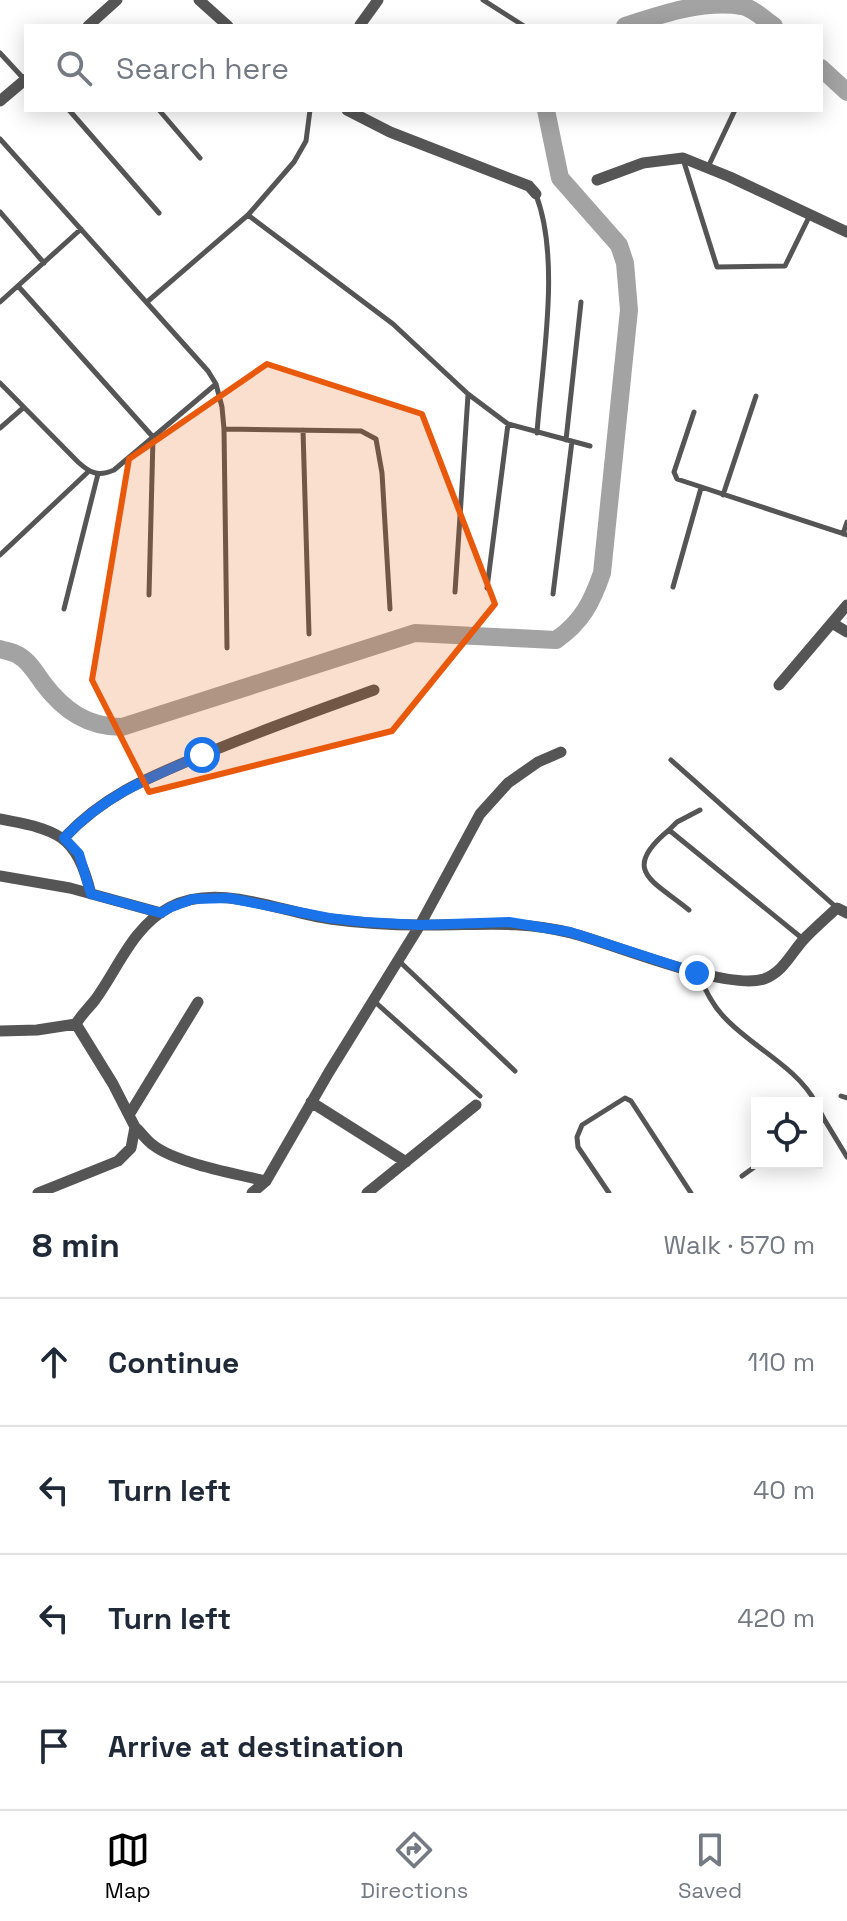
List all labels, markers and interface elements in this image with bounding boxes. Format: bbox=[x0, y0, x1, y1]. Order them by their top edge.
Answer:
search box bbox=[24, 24, 823, 112]
icon: search bbox=[52, 46, 96, 90]
text: Search here bbox=[116, 49, 289, 88]
route start bbox=[184, 737, 220, 773]
route end bbox=[679, 955, 715, 991]
map controls bbox=[751, 1097, 823, 1169]
button: locate bbox=[751, 1097, 823, 1169]
text: 8 min bbox=[32, 1224, 120, 1267]
text: Walk · 570 m bbox=[664, 1228, 815, 1262]
icon: ahead bbox=[32, 1340, 76, 1384]
text: Continue bbox=[108, 1343, 239, 1382]
text: 110 m bbox=[748, 1345, 815, 1379]
icon: left bbox=[32, 1468, 76, 1512]
text: Turn left bbox=[108, 1471, 231, 1510]
text: 40 m bbox=[753, 1473, 815, 1507]
icon: left bbox=[32, 1596, 76, 1640]
text: Turn left bbox=[108, 1599, 231, 1638]
text: 420 m bbox=[737, 1601, 815, 1635]
icon: arrive bbox=[32, 1724, 76, 1768]
text: Arrive at destination bbox=[108, 1727, 404, 1766]
tab: Map bbox=[105, 1828, 151, 1904]
tab: Directions bbox=[360, 1828, 468, 1904]
tab: Saved bbox=[678, 1828, 742, 1904]

